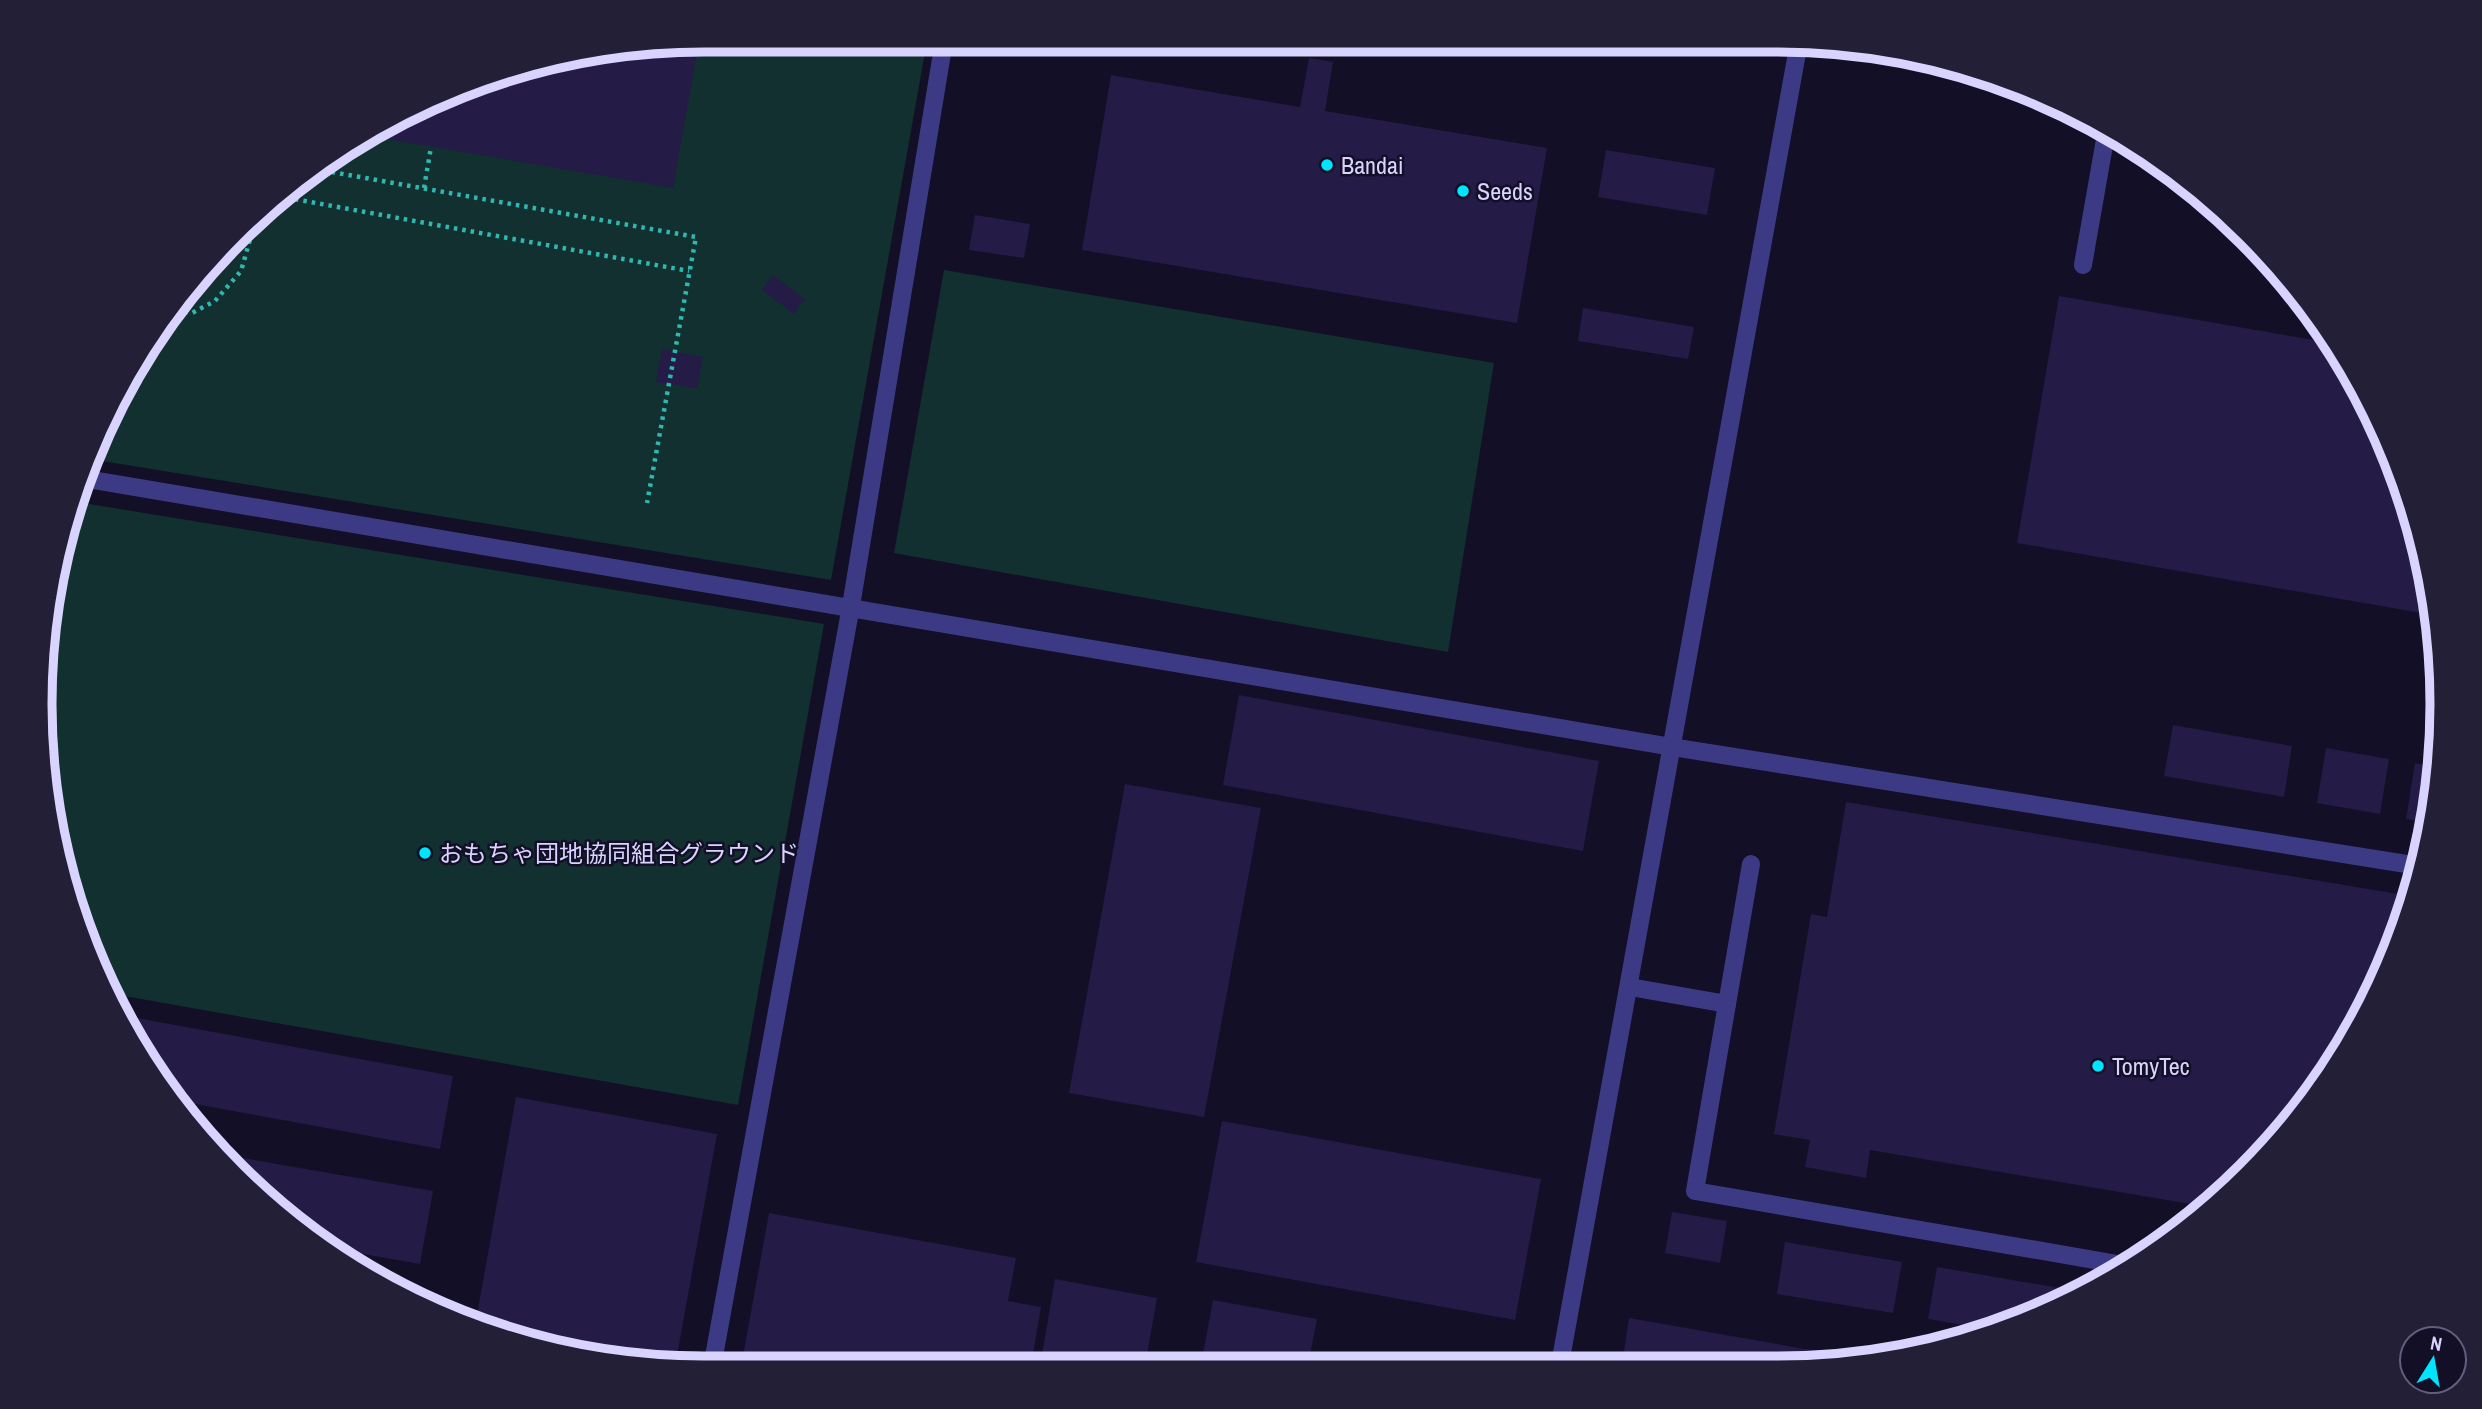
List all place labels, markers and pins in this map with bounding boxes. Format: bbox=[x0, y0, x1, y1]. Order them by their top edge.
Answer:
place label: Bandai bbox=[1341, 149, 1403, 181]
marker: Bandai bbox=[1319, 157, 1335, 173]
place label: Seeds bbox=[1477, 175, 1533, 207]
marker: Seeds bbox=[1455, 183, 1471, 199]
place label: おもちゃ団地協同組合グラウンド bbox=[439, 837, 799, 869]
marker: おもちゃ団地協同組合グラウンド bbox=[417, 845, 433, 861]
place label: TomyTec bbox=[2112, 1050, 2190, 1082]
marker: TomyTec bbox=[2090, 1058, 2106, 1074]

